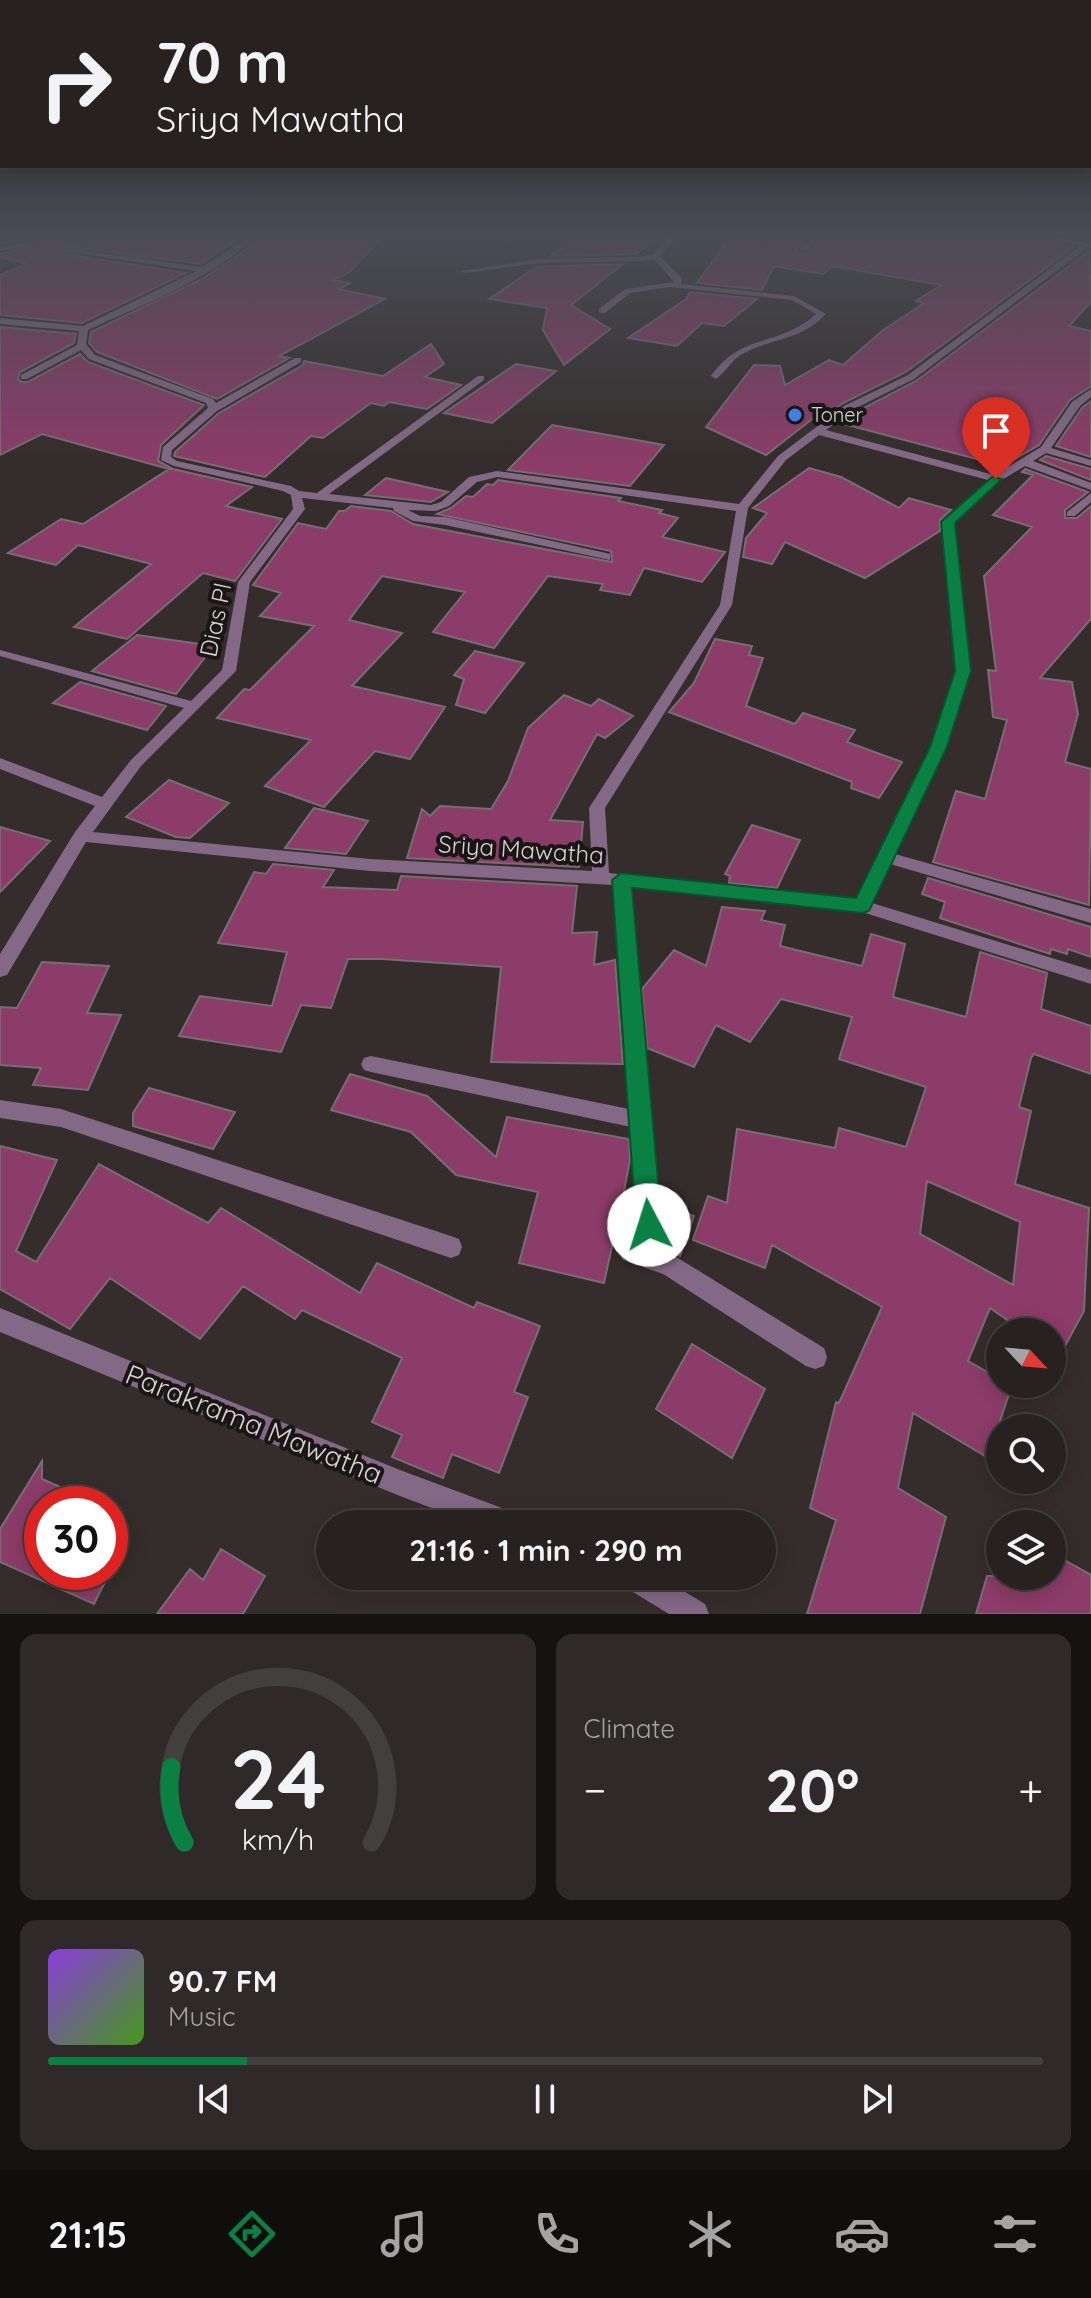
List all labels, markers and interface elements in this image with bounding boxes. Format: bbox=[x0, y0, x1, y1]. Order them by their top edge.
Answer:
text: 70 m bbox=[156, 27, 288, 97]
icon: right bbox=[24, 32, 128, 136]
text: Sriya Mawatha bbox=[156, 96, 405, 141]
pin bbox=[962, 397, 1030, 479]
place label: Toner bbox=[811, 402, 864, 427]
marker: Toner bbox=[786, 406, 804, 424]
icon: arrive bbox=[974, 409, 1018, 453]
street label: Dias Pl bbox=[193, 580, 237, 659]
street label: Sriya Mawatha bbox=[437, 828, 605, 870]
position arrow bbox=[607, 1183, 691, 1267]
north arrow bbox=[986, 1318, 1066, 1398]
map controls bbox=[986, 1318, 1066, 1590]
street label: Parakrama Mawatha bbox=[121, 1356, 388, 1491]
button: search bbox=[986, 1414, 1066, 1494]
speed limit sign: 30 bbox=[24, 1486, 128, 1590]
button: layers bbox=[986, 1510, 1066, 1590]
text: 21:16 · 1 min · 290 m bbox=[409, 1531, 683, 1569]
text: Climate bbox=[584, 1712, 675, 1745]
text: 24 bbox=[230, 1726, 326, 1830]
text: 20° bbox=[765, 1752, 860, 1827]
text: − bbox=[584, 1762, 606, 1817]
text: + bbox=[1018, 1762, 1043, 1817]
text: km/h bbox=[241, 1821, 314, 1857]
text: 90.7 FM bbox=[168, 1962, 277, 2000]
text: Music bbox=[168, 2000, 236, 2033]
icon: previous bbox=[192, 2077, 236, 2121]
icon: pause bbox=[523, 2077, 567, 2121]
icon: next bbox=[855, 2077, 899, 2121]
icon: directions bbox=[224, 2206, 280, 2262]
icon: music bbox=[376, 2206, 432, 2262]
icon: phone bbox=[529, 2206, 585, 2262]
icon: climate bbox=[682, 2206, 738, 2262]
icon: car bbox=[834, 2206, 890, 2262]
icon: filters bbox=[987, 2206, 1043, 2262]
text: 21:15 bbox=[48, 2212, 127, 2257]

